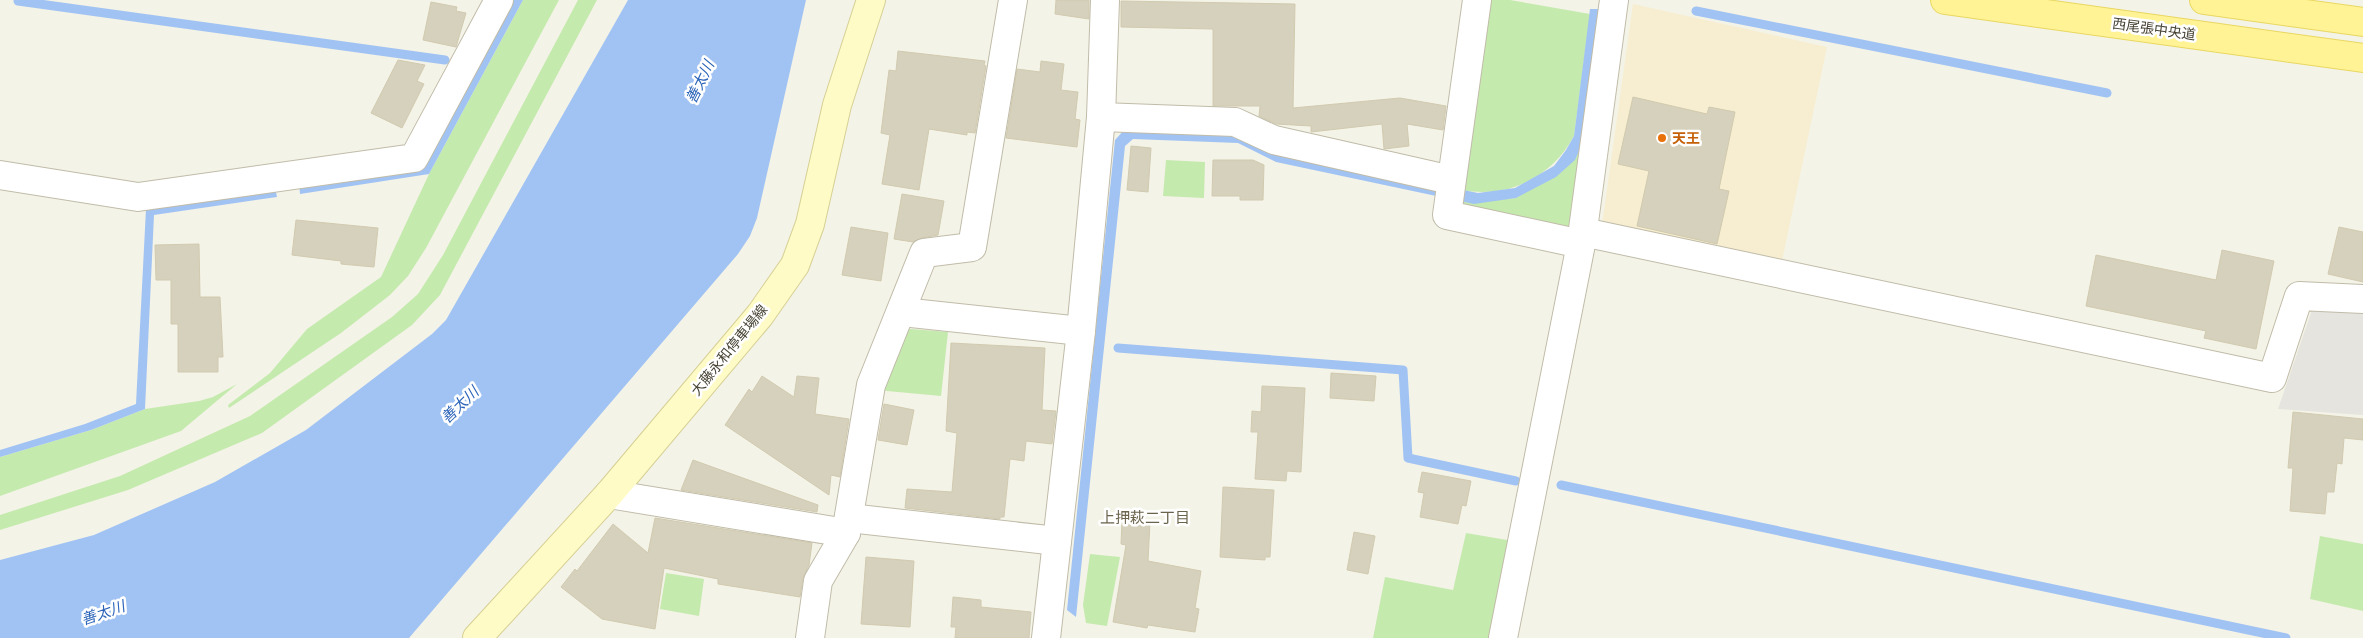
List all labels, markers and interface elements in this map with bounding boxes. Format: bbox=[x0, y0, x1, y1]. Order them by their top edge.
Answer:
street label: 西尾張中央道 bbox=[2111, 14, 2197, 45]
water label: 善太川 bbox=[681, 56, 720, 107]
place label: 天王 bbox=[1672, 129, 1700, 148]
marker: 天王 bbox=[1656, 132, 1668, 144]
street label: 大藤永和停車場線 bbox=[687, 301, 772, 400]
water label: 善太川 bbox=[437, 381, 485, 428]
district label: 上押萩二丁目 bbox=[1100, 508, 1190, 528]
water label: 善太川 bbox=[78, 596, 129, 630]

